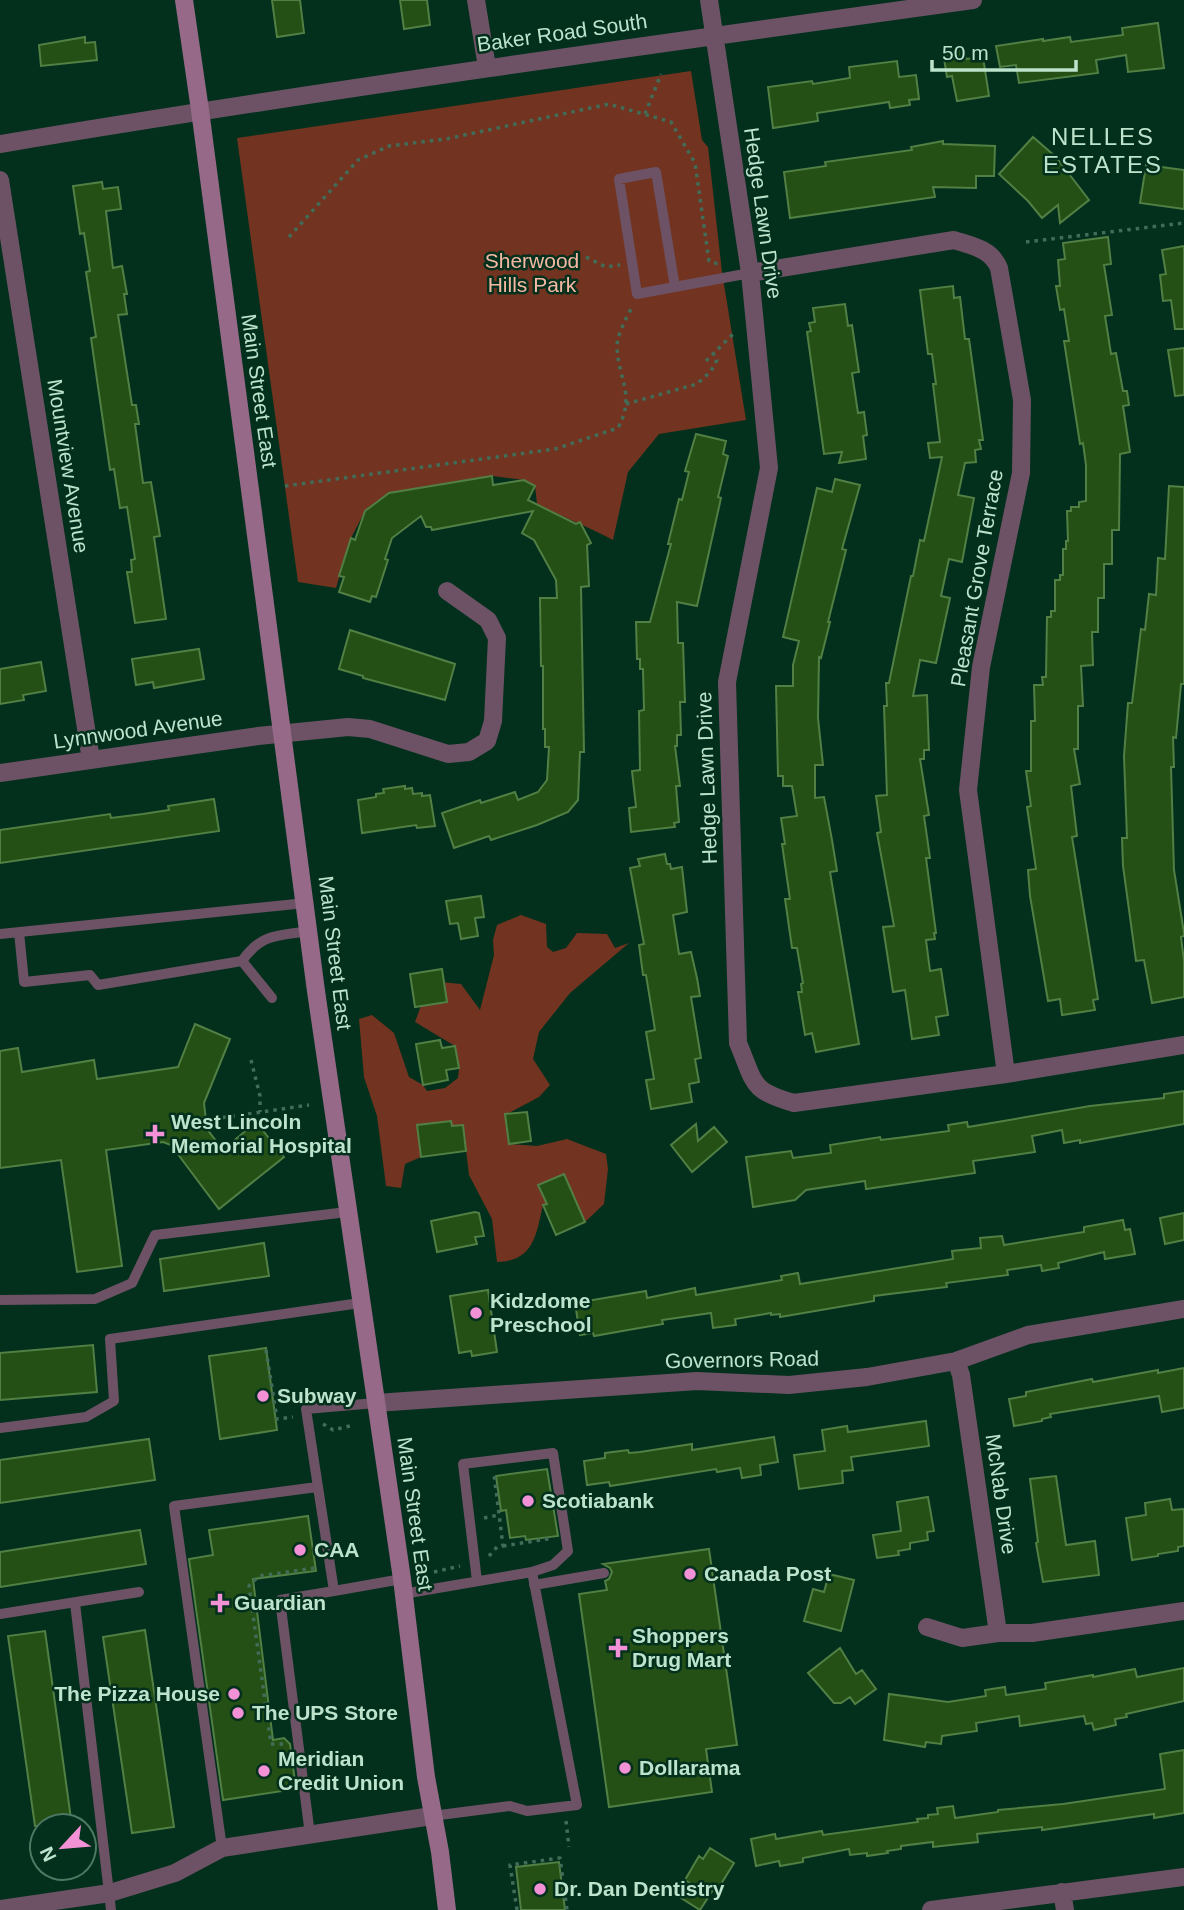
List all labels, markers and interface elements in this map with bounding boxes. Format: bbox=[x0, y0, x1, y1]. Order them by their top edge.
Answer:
street label: Baker Road South bbox=[475, 9, 649, 56]
scale bar bbox=[932, 28, 1076, 72]
text: 50 m bbox=[942, 41, 989, 64]
district label: NELLES ESTATES bbox=[1043, 123, 1163, 178]
street label: Hedge Lawn Drive bbox=[740, 126, 787, 300]
park label: Sherwood Hills Park bbox=[485, 249, 579, 296]
street label: Main Street East bbox=[237, 312, 282, 470]
street label: Mountview Avenue bbox=[43, 377, 94, 555]
street label: Pleasant Grove Terrace bbox=[946, 467, 1007, 688]
street label: Hedge Lawn Drive bbox=[692, 691, 721, 865]
street label: Lynnwood Avenue bbox=[52, 706, 224, 753]
street label: Main Street East bbox=[315, 874, 356, 1032]
place label: West Lincoln Memorial Hospital bbox=[171, 1110, 352, 1157]
marker: West Lincoln Memorial Hospital bbox=[145, 1124, 165, 1144]
place label: Kidzdome Preschool bbox=[490, 1289, 592, 1336]
marker: Kidzdome Preschool bbox=[468, 1305, 484, 1321]
street label: Governors Road bbox=[665, 1347, 819, 1372]
place label: Subway bbox=[277, 1384, 357, 1407]
marker: Subway bbox=[255, 1388, 271, 1404]
street label: McNab Drive bbox=[982, 1432, 1021, 1556]
street label: Main Street East bbox=[393, 1435, 438, 1593]
place label: Scotiabank bbox=[542, 1489, 654, 1512]
marker: Scotiabank bbox=[520, 1493, 536, 1509]
place label: CAA bbox=[314, 1538, 360, 1561]
marker: CAA bbox=[292, 1542, 308, 1558]
place label: Canada Post bbox=[704, 1562, 831, 1585]
marker: Canada Post bbox=[682, 1566, 698, 1582]
place label: Guardian bbox=[234, 1591, 326, 1614]
marker: Guardian bbox=[212, 1595, 228, 1611]
place label: Shoppers Drug Mart bbox=[632, 1624, 731, 1671]
marker: Shoppers Drug Mart bbox=[610, 1640, 626, 1656]
place label: The Pizza House bbox=[54, 1682, 220, 1705]
marker: The Pizza House bbox=[226, 1686, 242, 1702]
place label: The UPS Store bbox=[252, 1701, 398, 1724]
marker: The UPS Store bbox=[230, 1705, 246, 1721]
place label: Meridian Credit Union bbox=[278, 1747, 404, 1794]
place label: Dollarama bbox=[639, 1756, 741, 1779]
marker: Dollarama bbox=[617, 1760, 633, 1776]
marker: Meridian Credit Union bbox=[256, 1763, 272, 1779]
north arrow bbox=[28, 1812, 98, 1882]
text: N bbox=[36, 1843, 61, 1865]
place label: Dr. Dan Dentistry bbox=[554, 1877, 725, 1900]
marker: Dr. Dan Dentistry bbox=[532, 1881, 548, 1897]

